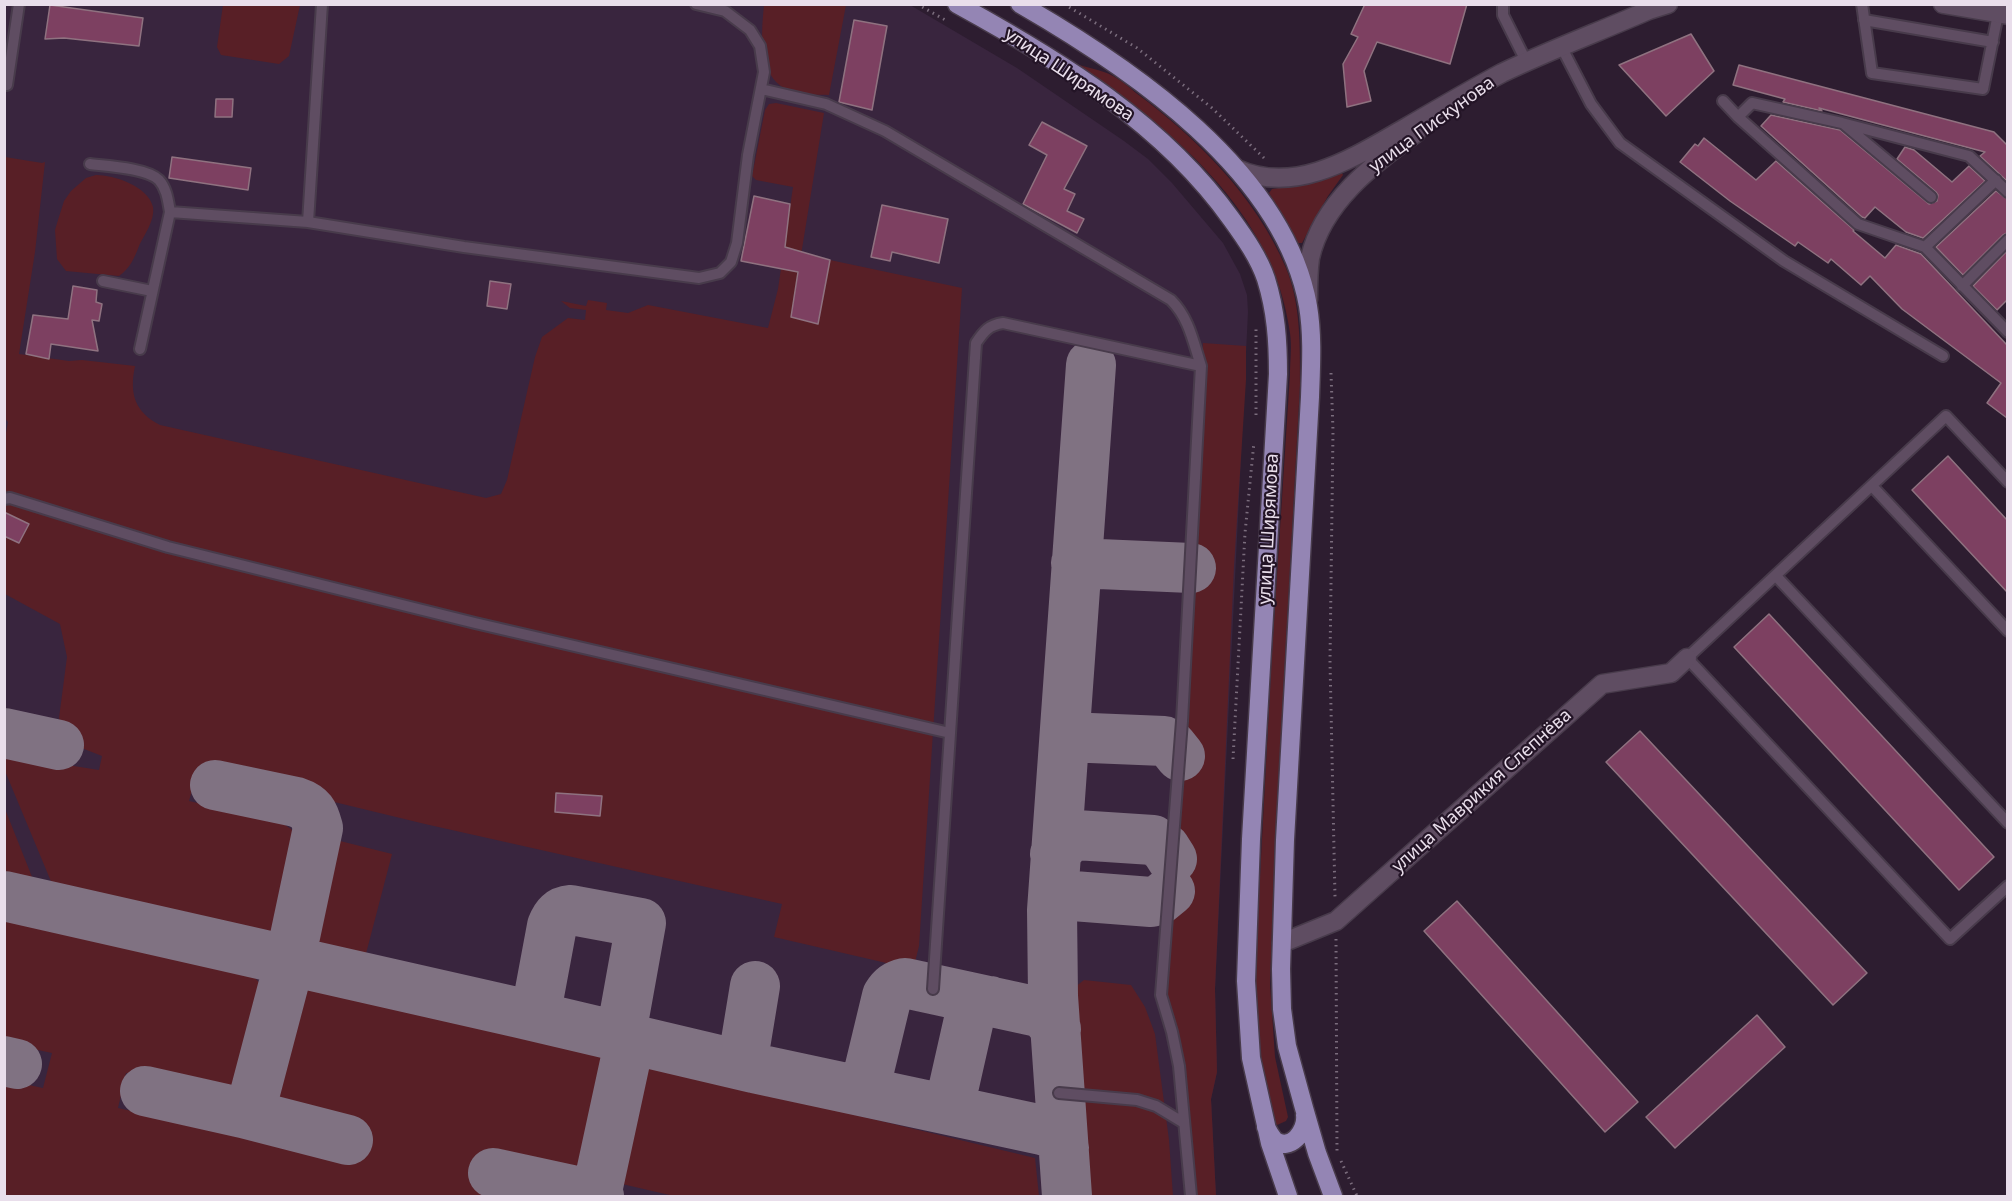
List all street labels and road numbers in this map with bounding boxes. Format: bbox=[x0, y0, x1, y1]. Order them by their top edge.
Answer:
street label: улица Ширямова bbox=[1000, 24, 1138, 126]
street label: улица Пискунова bbox=[1365, 72, 1499, 178]
street label: улица Ширямова bbox=[1254, 453, 1284, 605]
street label: улица Маврикия Слепнёва bbox=[1388, 705, 1576, 877]

